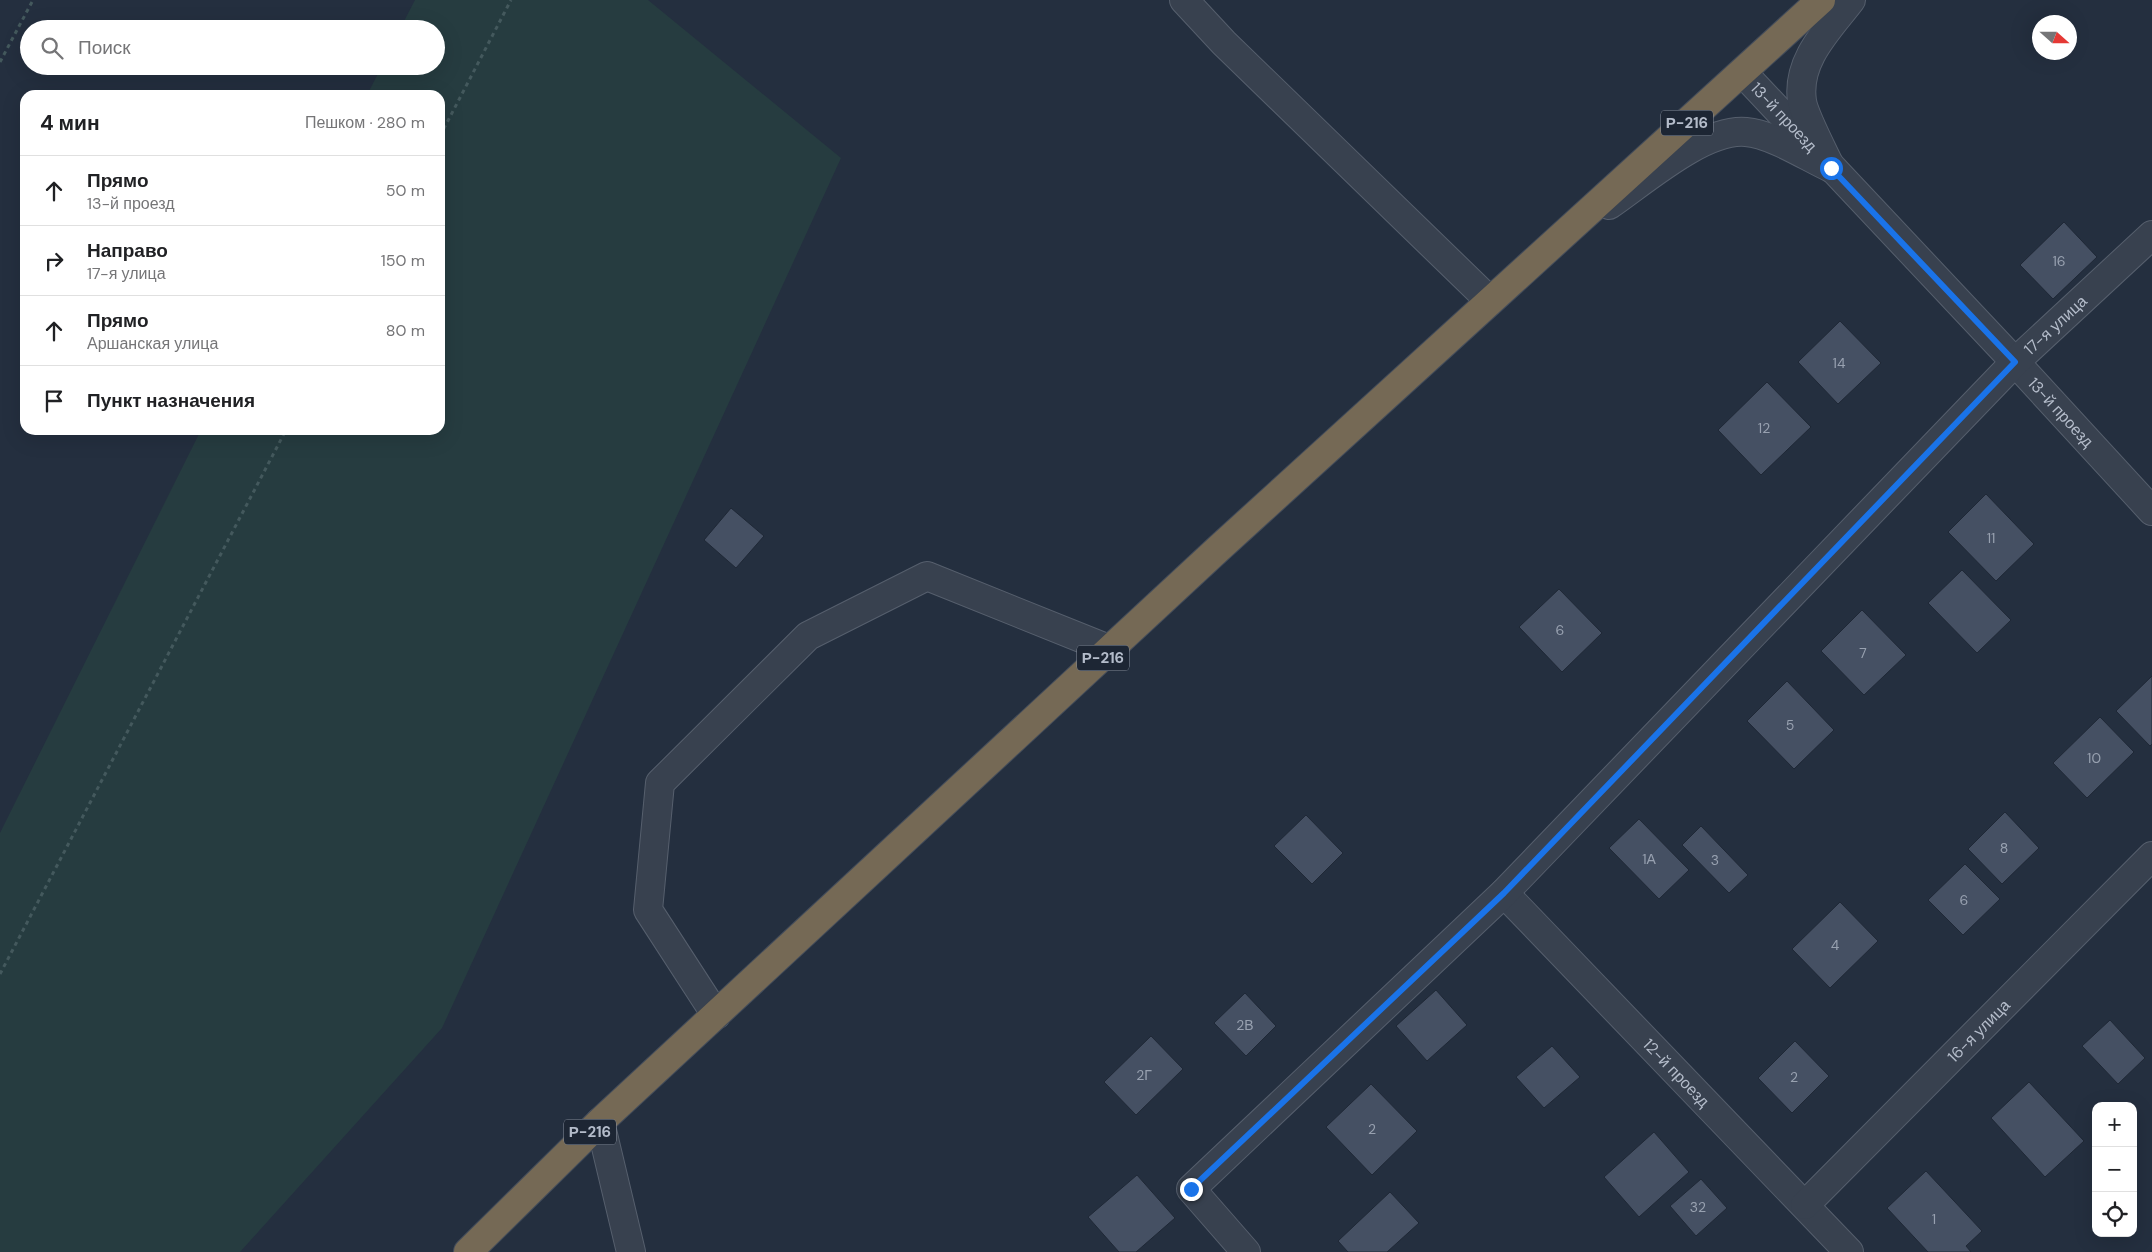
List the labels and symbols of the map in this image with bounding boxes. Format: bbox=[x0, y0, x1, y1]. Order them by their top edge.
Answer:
north arrow bbox=[2032, 15, 2077, 60]
street label: 13-й проезд bbox=[1746, 78, 1822, 156]
road number: Р-216 bbox=[1661, 110, 1713, 136]
route start bbox=[1820, 157, 1843, 180]
house number: 16 bbox=[2052, 252, 2066, 270]
street label: 17-я улица bbox=[2019, 290, 2091, 359]
house number: 14 bbox=[1833, 354, 1846, 372]
street label: 13-й проезд bbox=[2024, 373, 2099, 452]
house number: 12 bbox=[1758, 419, 1770, 437]
house number: 11 bbox=[1987, 529, 1995, 547]
house number: 6 bbox=[1556, 621, 1564, 639]
house number: 7 bbox=[1859, 644, 1867, 662]
road number: Р-216 bbox=[1077, 646, 1129, 670]
house number: 5 bbox=[1786, 716, 1794, 734]
house number: 10 bbox=[2087, 749, 2101, 767]
house number: 8 bbox=[2000, 839, 2008, 857]
house number: 1А bbox=[1642, 850, 1657, 868]
house number: 3 bbox=[1711, 851, 1719, 869]
house number: 6 bbox=[1960, 891, 1968, 909]
house number: 4 bbox=[1831, 936, 1840, 954]
street label: 16-я улица bbox=[1943, 994, 2014, 1067]
house number: 2В bbox=[1236, 1016, 1254, 1034]
street label: 12-й проезд bbox=[1639, 1034, 1715, 1112]
house number: 2Г bbox=[1136, 1066, 1152, 1084]
house number: 2 bbox=[1790, 1068, 1798, 1086]
road number: Р-216 bbox=[564, 1120, 616, 1144]
house number: 2 bbox=[1368, 1120, 1376, 1138]
route end bbox=[1180, 1178, 1203, 1201]
house number: 32 bbox=[1690, 1198, 1706, 1216]
house number: 1 bbox=[1932, 1210, 1936, 1228]

